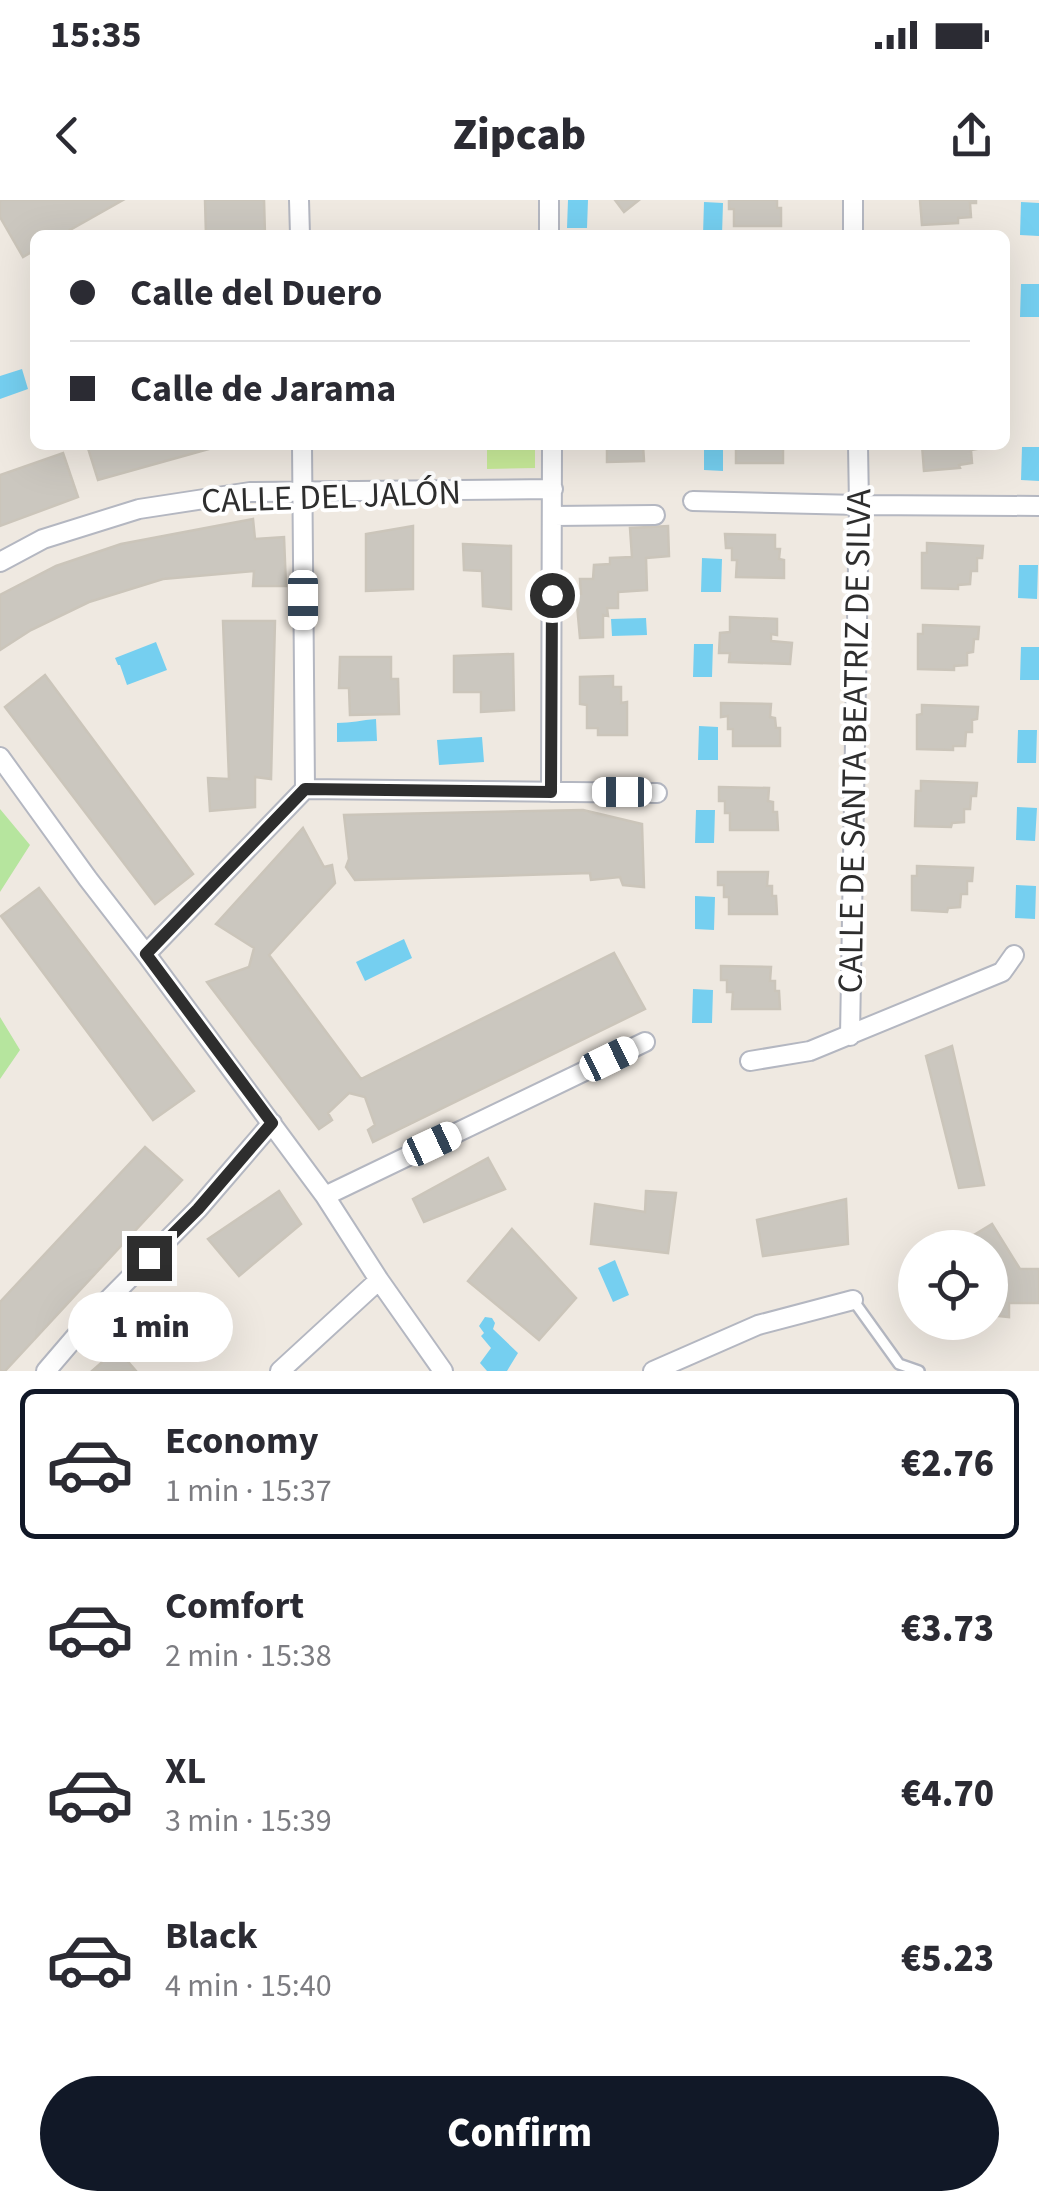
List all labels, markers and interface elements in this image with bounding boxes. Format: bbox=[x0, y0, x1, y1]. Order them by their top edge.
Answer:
text: 15:35 bbox=[50, 8, 142, 62]
text: Zipcab bbox=[453, 103, 586, 167]
icon: back bbox=[40, 108, 95, 163]
icon: share bbox=[944, 108, 999, 163]
text: Calle del Duero bbox=[130, 266, 382, 320]
text: Calle de Jarama bbox=[130, 362, 396, 416]
street label: CALLE DEL JALÓN bbox=[200, 467, 462, 527]
street label: CALLE DE SANTA BEATRIZ DE SILVA bbox=[826, 488, 884, 994]
car bbox=[288, 570, 318, 630]
route start bbox=[530, 573, 575, 618]
car bbox=[592, 777, 652, 807]
car bbox=[575, 1032, 643, 1086]
car bbox=[398, 1118, 466, 1170]
map controls bbox=[898, 1230, 1008, 1340]
button: locate bbox=[898, 1230, 1008, 1340]
route end bbox=[127, 1236, 172, 1281]
callout: 1 min bbox=[66, 1293, 232, 1363]
text: 1 min bbox=[111, 1304, 190, 1350]
text: Economy bbox=[165, 1414, 318, 1468]
icon: car bbox=[45, 1419, 135, 1509]
text: €2.76 bbox=[901, 1437, 994, 1491]
text: 1 min · 15:37 bbox=[165, 1468, 332, 1514]
text: Comfort bbox=[165, 1579, 304, 1633]
icon: car bbox=[45, 1584, 135, 1674]
text: €3.73 bbox=[901, 1602, 994, 1656]
text: 2 min · 15:38 bbox=[165, 1633, 332, 1679]
text: XL bbox=[165, 1744, 206, 1798]
icon: car bbox=[45, 1749, 135, 1839]
text: €4.70 bbox=[901, 1767, 994, 1821]
text: 3 min · 15:39 bbox=[165, 1798, 332, 1844]
text: Black bbox=[165, 1909, 258, 1963]
icon: car bbox=[45, 1914, 135, 2004]
text: €5.23 bbox=[901, 1932, 994, 1986]
text: 4 min · 15:40 bbox=[165, 1963, 332, 2009]
button: Confirm bbox=[40, 2076, 999, 2191]

